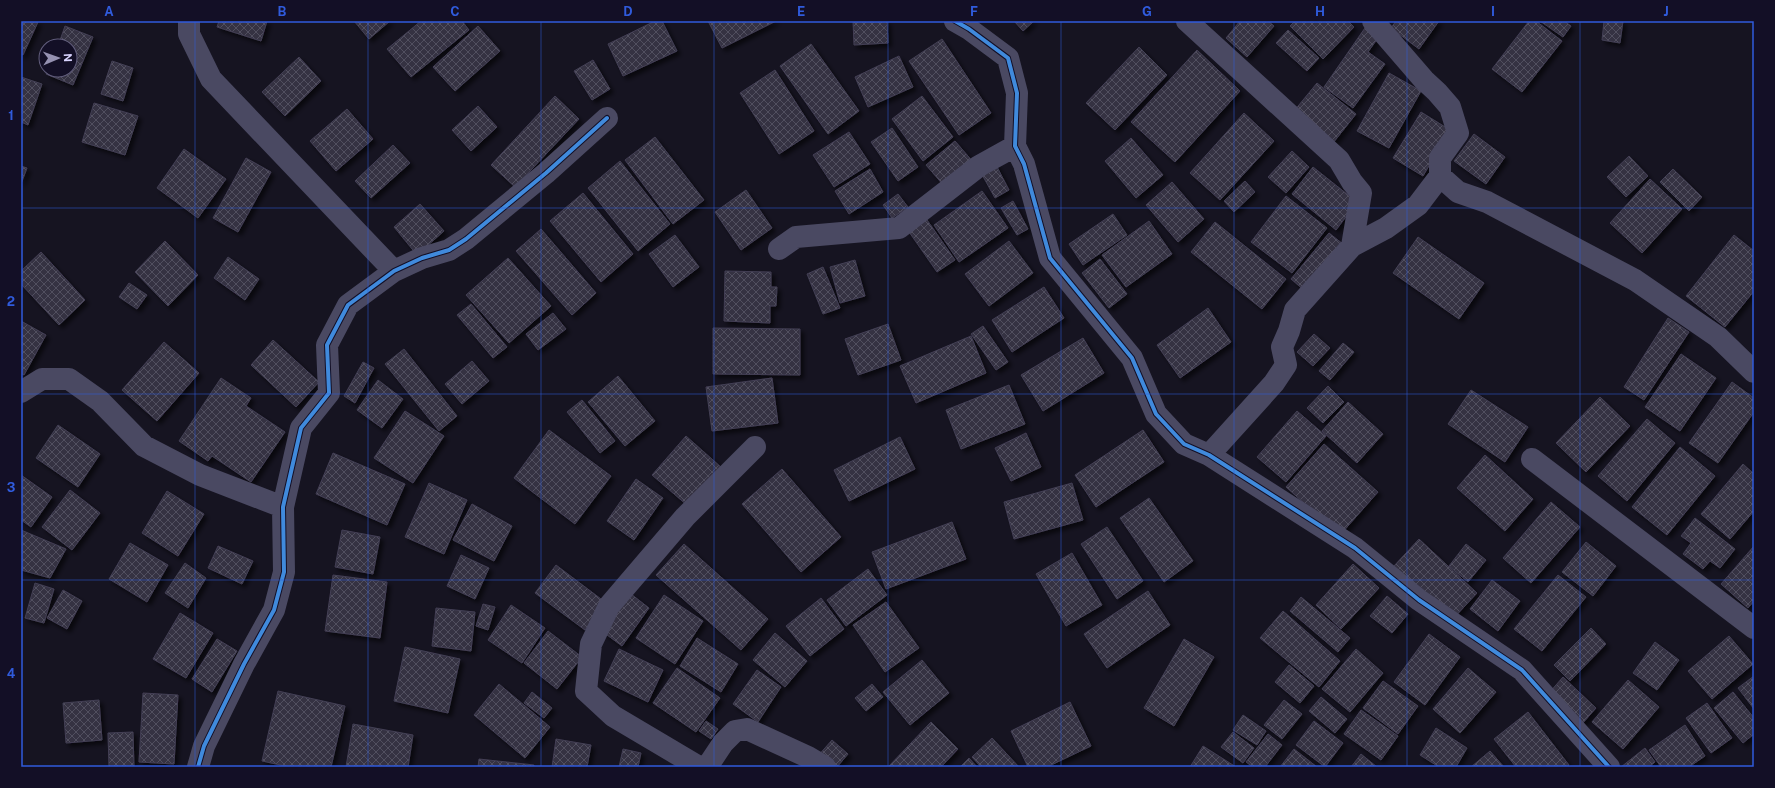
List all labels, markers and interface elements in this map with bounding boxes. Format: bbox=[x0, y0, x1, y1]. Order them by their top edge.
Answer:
text: A bbox=[104, 4, 114, 19]
text: B bbox=[278, 4, 287, 19]
text: C bbox=[450, 4, 460, 19]
text: D bbox=[623, 4, 633, 19]
text: E bbox=[797, 4, 805, 19]
text: F bbox=[970, 4, 978, 19]
text: G bbox=[1142, 4, 1152, 19]
text: H bbox=[1315, 4, 1325, 19]
text: I bbox=[1491, 4, 1495, 19]
text: J bbox=[1663, 4, 1669, 19]
north arrow bbox=[38, 38, 78, 78]
text: N bbox=[62, 53, 74, 62]
text: 1 bbox=[8, 108, 14, 123]
text: 2 bbox=[7, 294, 15, 309]
text: 3 bbox=[7, 480, 16, 495]
text: 4 bbox=[7, 666, 16, 681]

